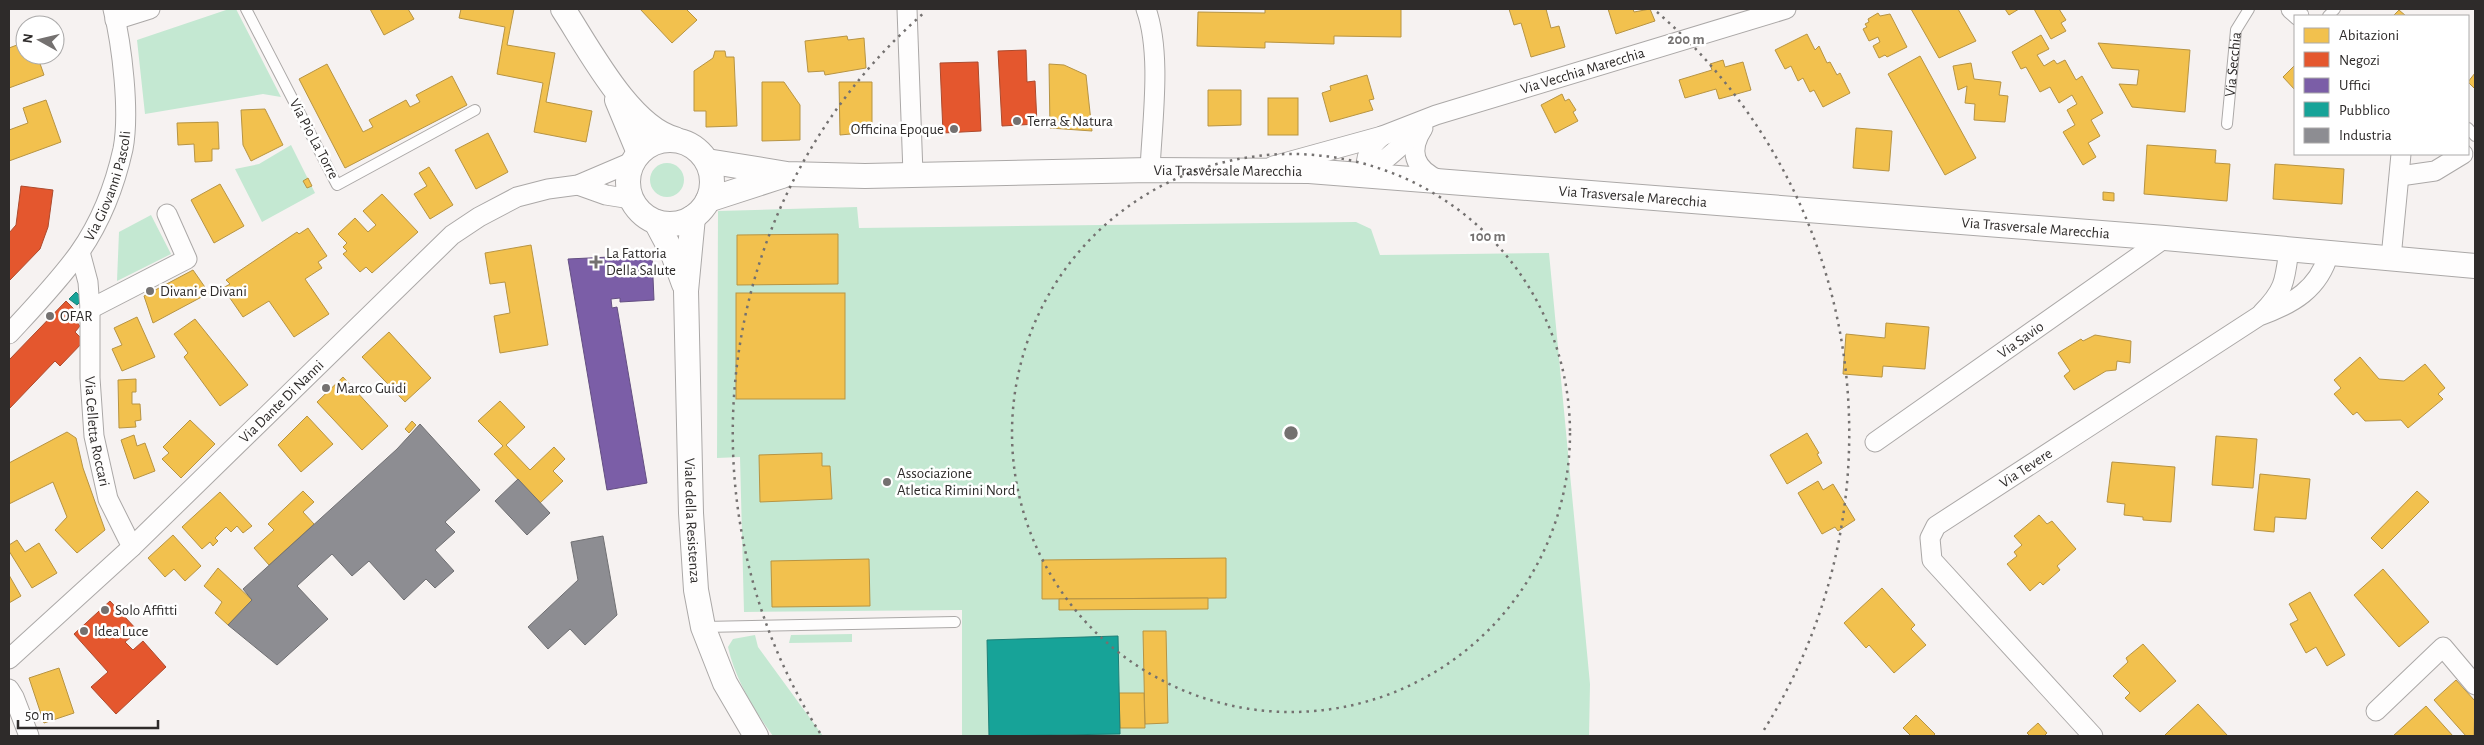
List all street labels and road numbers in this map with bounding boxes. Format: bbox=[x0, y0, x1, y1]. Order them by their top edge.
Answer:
street label: Via Secchia bbox=[2222, 31, 2243, 97]
street label: Via Vecchia Marecchia bbox=[1519, 45, 1646, 97]
street label: Via Pio La Torre bbox=[287, 96, 341, 182]
street label: Via Giovanni Pascoli bbox=[81, 130, 133, 244]
street label: Via Trasversale Marecchia bbox=[1153, 163, 1302, 178]
street label: Via Trasversale Marecchia bbox=[1558, 183, 1708, 210]
street label: Via Trasversale Marecchia bbox=[1961, 215, 2110, 241]
street label: Via Savio bbox=[1995, 318, 2046, 361]
street label: Via Dante Di Nanni bbox=[236, 357, 326, 446]
street label: Via Celletta Roccari bbox=[82, 376, 112, 488]
street label: Via Tevere bbox=[1997, 445, 2055, 490]
street label: Viale della Resistenza bbox=[682, 458, 703, 584]

